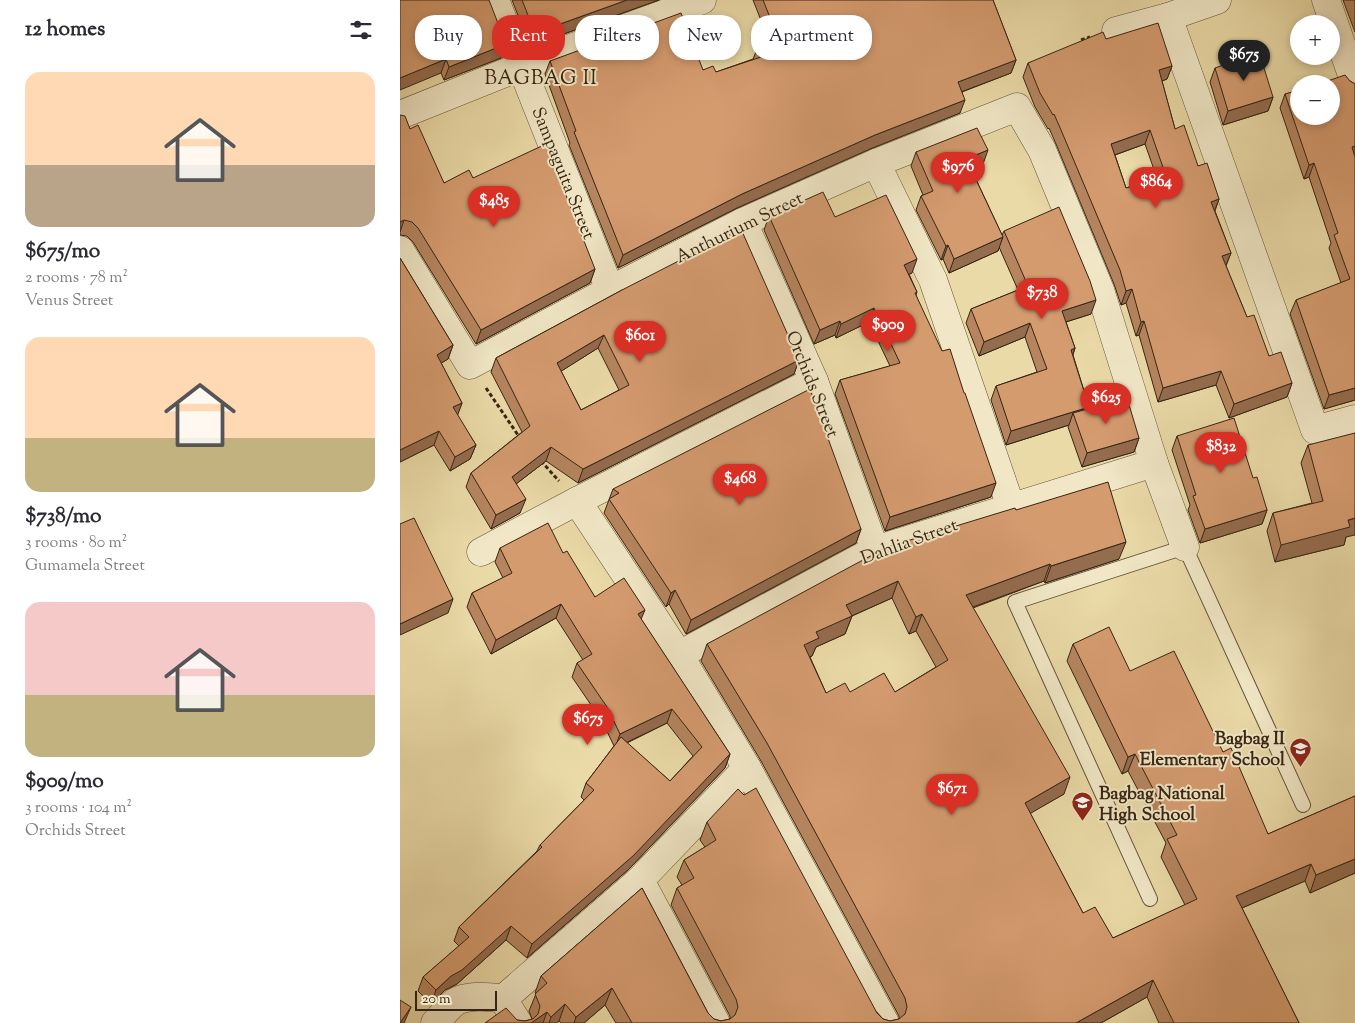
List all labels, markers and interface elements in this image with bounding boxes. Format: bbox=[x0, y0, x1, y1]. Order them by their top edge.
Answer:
text: 12 homes bbox=[25, 15, 105, 45]
chip: Buy bbox=[415, 15, 482, 60]
chip: Rent bbox=[492, 15, 565, 60]
chip: Filters bbox=[575, 15, 659, 60]
chip: New bbox=[669, 15, 741, 60]
chip: Apartment bbox=[751, 15, 872, 60]
map controls bbox=[1290, 15, 1340, 125]
button: + bbox=[1290, 15, 1340, 65]
icon: filters bbox=[347, 16, 375, 44]
pin: $675 bbox=[1214, 39, 1274, 82]
text: $675 bbox=[1229, 44, 1259, 67]
district label: BAGBAG II bbox=[484, 65, 598, 94]
button: − bbox=[1290, 75, 1340, 125]
street label: Sampaguita Street bbox=[524, 104, 601, 244]
icon: home bbox=[155, 105, 245, 195]
pin: $976 bbox=[928, 152, 988, 194]
text: $976 bbox=[942, 156, 974, 179]
pin: $864 bbox=[1126, 166, 1186, 209]
text: $864 bbox=[1140, 171, 1172, 194]
pin: $485 bbox=[464, 186, 524, 228]
street label: Anthurium Street bbox=[672, 187, 808, 271]
text: $485 bbox=[479, 190, 509, 213]
text: $675/mo bbox=[25, 237, 100, 267]
text: 2 rooms · 78 m² bbox=[25, 267, 128, 290]
pin: $738 bbox=[1012, 278, 1072, 320]
text: $738 bbox=[1026, 282, 1058, 305]
text: Venus Street bbox=[25, 290, 113, 313]
pin: $909 bbox=[858, 310, 918, 352]
text: $909 bbox=[872, 314, 904, 337]
pin: $601 bbox=[610, 320, 670, 363]
text: $601 bbox=[625, 325, 655, 348]
street label: Orchids Street bbox=[778, 327, 844, 442]
icon: home bbox=[155, 370, 245, 460]
pin: $625 bbox=[1076, 382, 1136, 425]
text: $625 bbox=[1091, 387, 1121, 410]
pin: $832 bbox=[1191, 432, 1251, 474]
text: $832 bbox=[1206, 436, 1236, 459]
pin: $468 bbox=[710, 464, 770, 506]
text: $468 bbox=[724, 468, 756, 491]
text: $738/mo bbox=[25, 502, 101, 532]
street label: Dahlia Street bbox=[857, 513, 962, 573]
text: 3 rooms · 80 m² bbox=[25, 532, 127, 555]
text: Gumamela Street bbox=[25, 555, 145, 578]
icon: home bbox=[155, 635, 245, 725]
pin: $675 bbox=[558, 704, 618, 746]
text: $675 bbox=[573, 708, 603, 731]
place label: Bagbag II Elementary School bbox=[1140, 727, 1286, 774]
school or university icon: Bagbag II Elementary School bbox=[1289, 736, 1313, 767]
text: $909/mo bbox=[25, 767, 104, 797]
pin: $671 bbox=[922, 774, 982, 816]
text: $671 bbox=[937, 778, 967, 801]
place label: Bagbag National High School bbox=[1099, 782, 1226, 829]
school or university icon: Bagbag National High School bbox=[1071, 791, 1095, 822]
text: 3 rooms · 104 m² bbox=[25, 797, 132, 820]
text: Orchids Street bbox=[25, 820, 126, 843]
scale bar bbox=[415, 988, 498, 1011]
text: 20 m bbox=[422, 990, 451, 1010]

